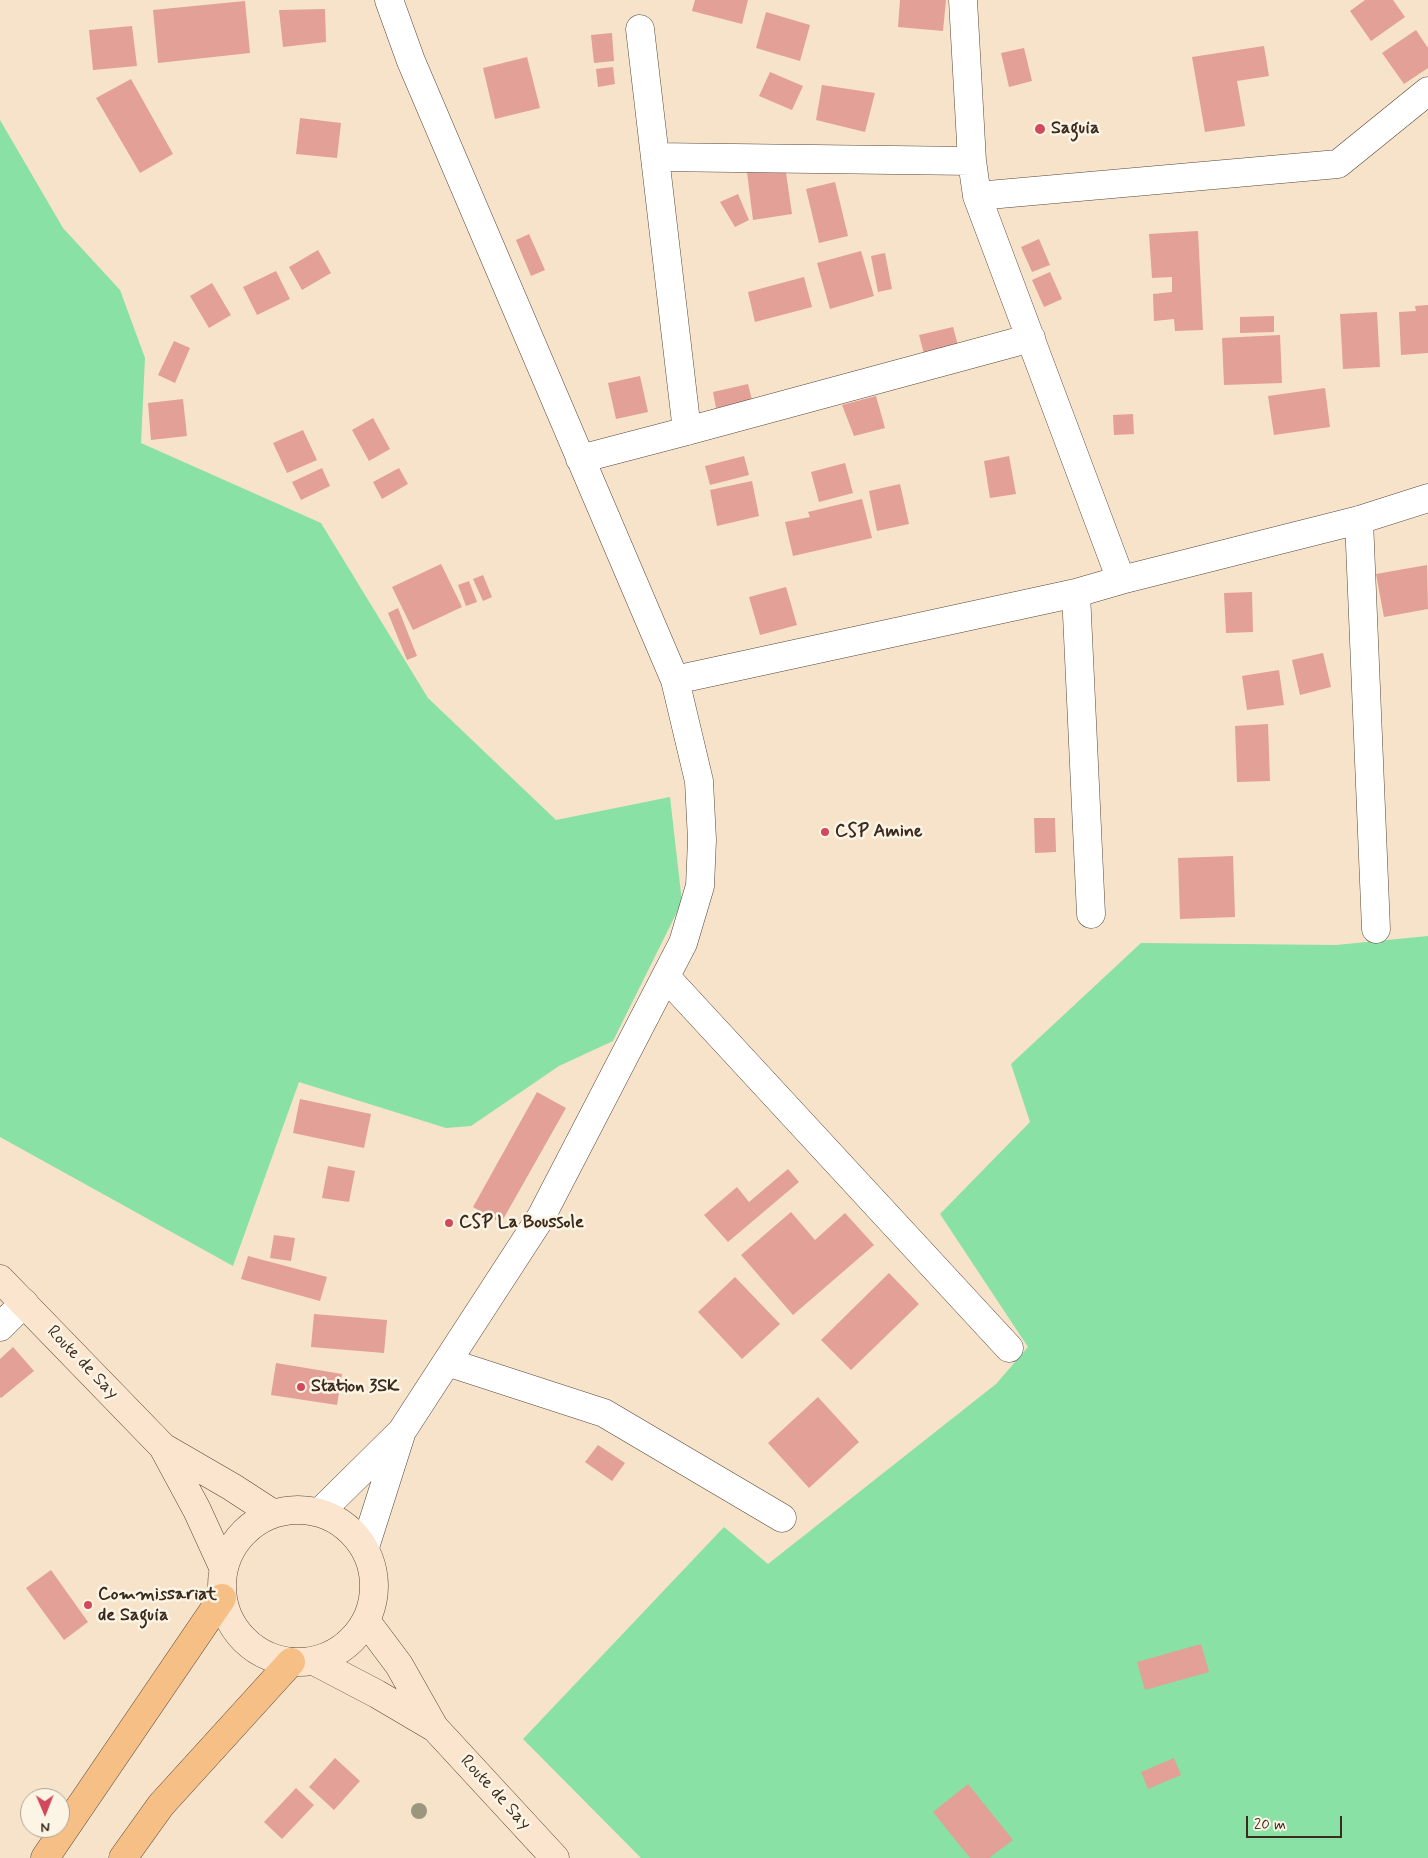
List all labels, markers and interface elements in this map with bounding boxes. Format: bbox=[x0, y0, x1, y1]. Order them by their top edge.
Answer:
place label: Saguia bbox=[1051, 118, 1100, 140]
marker: Saguia bbox=[1033, 122, 1047, 136]
place label: CSP Amine bbox=[835, 821, 923, 843]
marker: CSP Amine bbox=[819, 826, 831, 838]
place label: CSP La Boussole bbox=[459, 1212, 584, 1234]
marker: CSP La Boussole bbox=[443, 1217, 455, 1229]
street label: Route de Say bbox=[41, 1322, 123, 1404]
place label: Station 3SK bbox=[311, 1376, 399, 1398]
marker: Station 3SK bbox=[295, 1381, 307, 1393]
place label: Commissariat de Saguia bbox=[98, 1584, 217, 1626]
marker: Commissariat de Saguia bbox=[82, 1599, 94, 1611]
street label: Route de Say bbox=[455, 1751, 535, 1835]
north arrow bbox=[20, 1788, 70, 1838]
scale bar bbox=[1248, 1806, 1344, 1838]
text: 20 m bbox=[1254, 1815, 1286, 1835]
text: N bbox=[40, 1818, 50, 1836]

